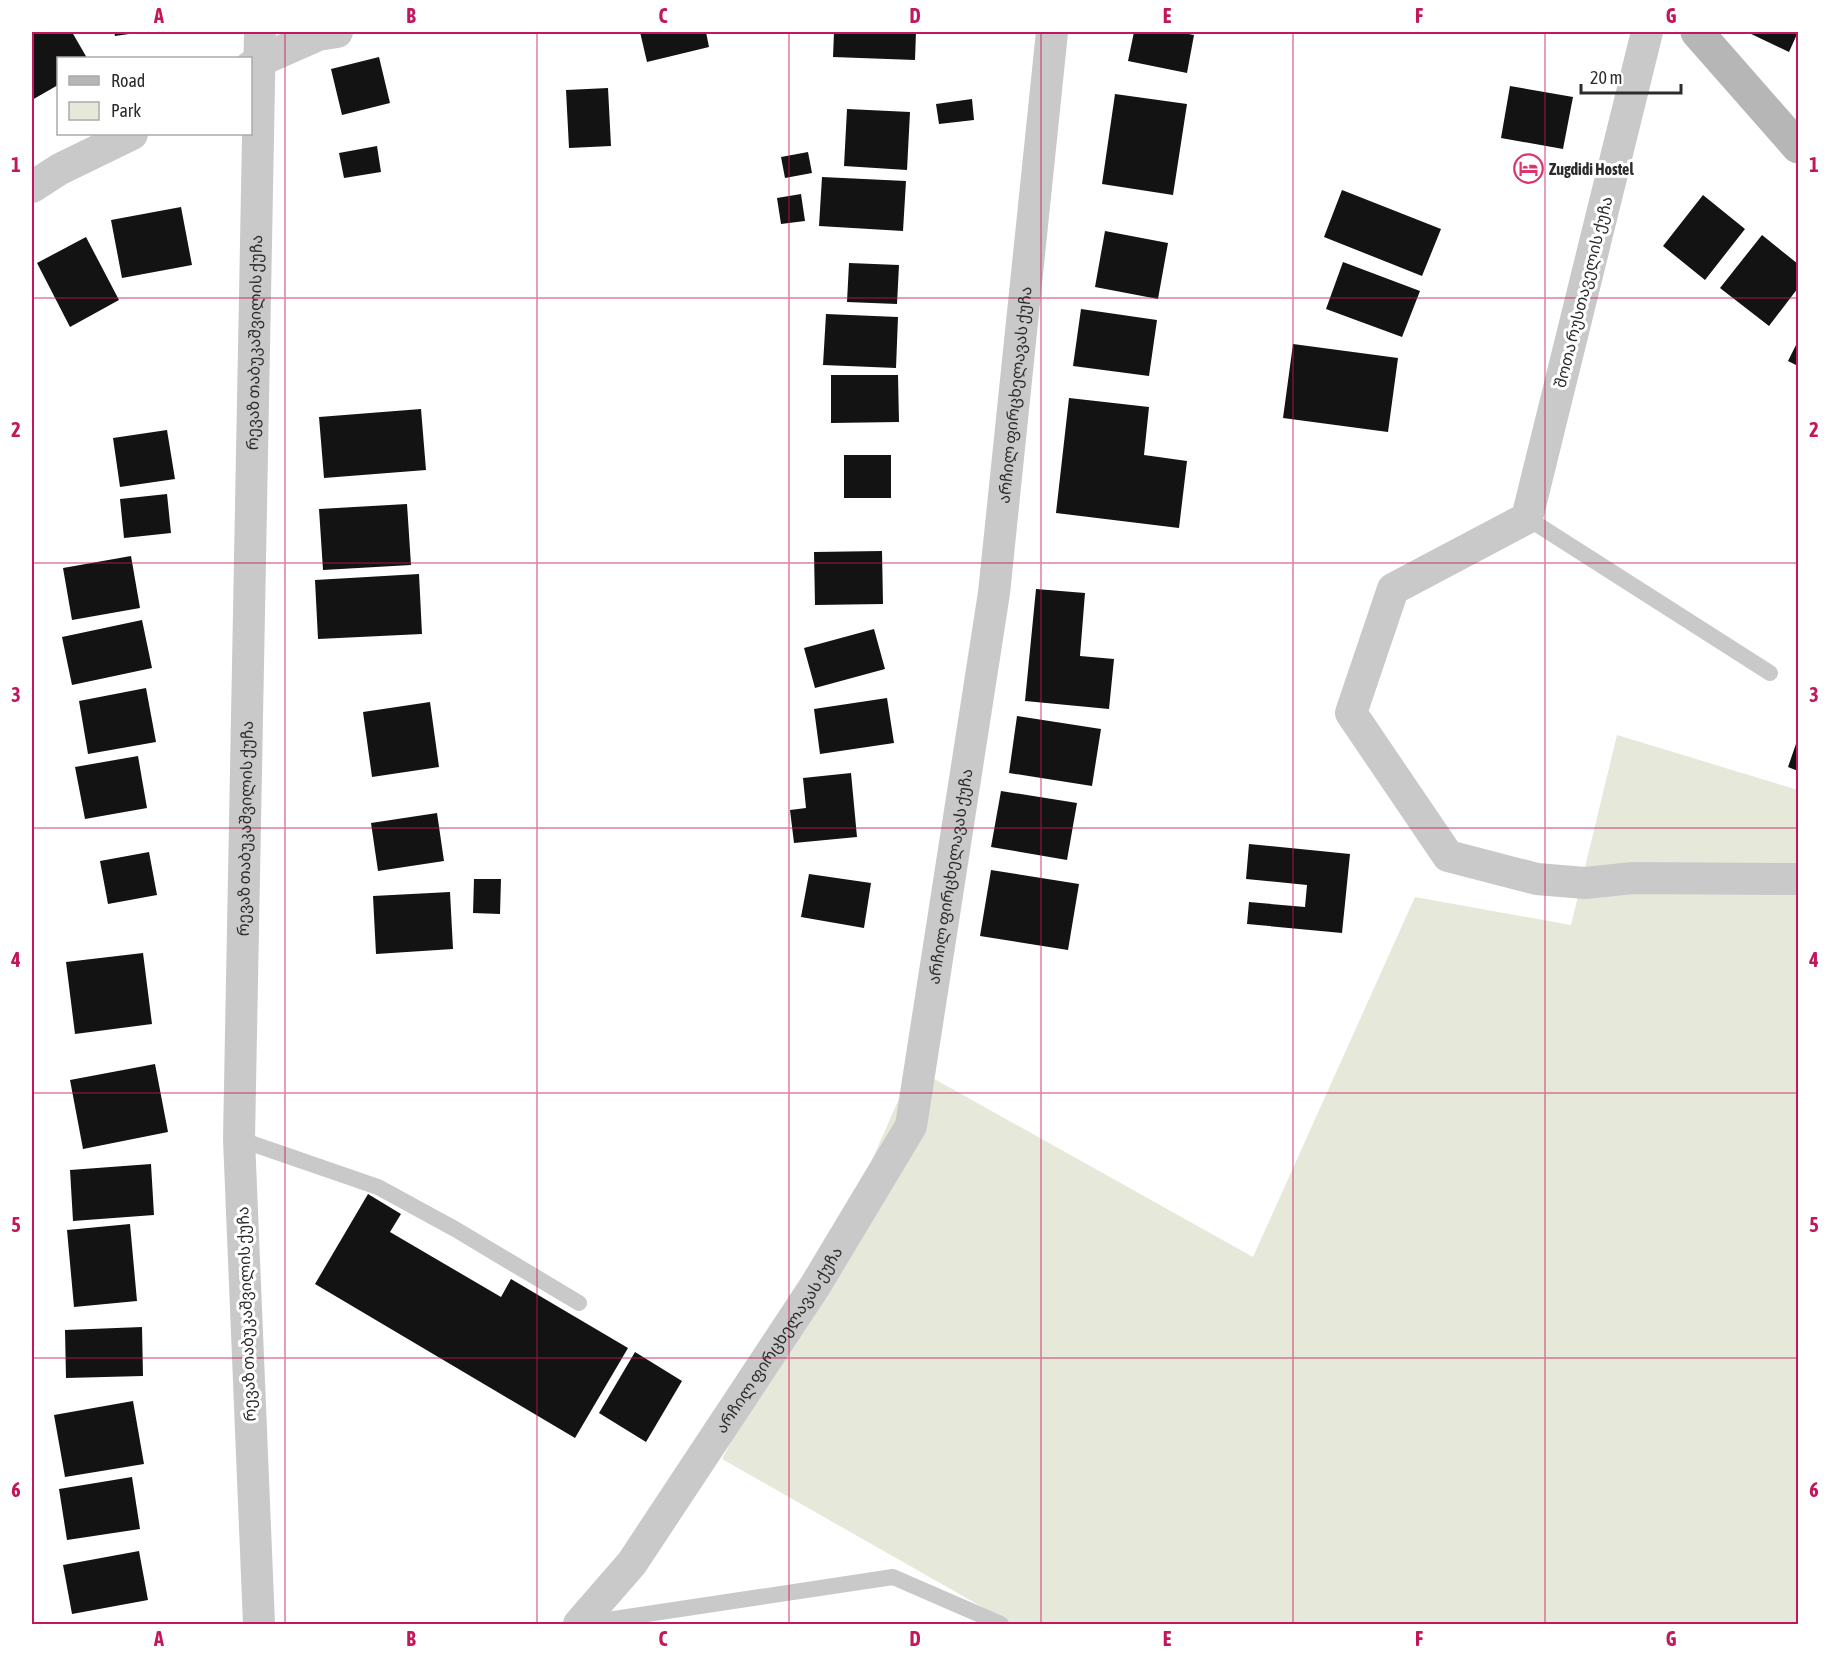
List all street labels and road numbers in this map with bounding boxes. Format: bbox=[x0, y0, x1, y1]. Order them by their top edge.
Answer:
street label: შოთა რუსთაველის ქუჩა bbox=[1550, 194, 1617, 390]
street label: რევაზ თაბუკაშვილის ქუჩა bbox=[243, 235, 266, 450]
street label: არჩილ ფირცხელავას ქუჩა bbox=[994, 285, 1035, 504]
street label: რევაზ თაბუკაშვილის ქუჩა bbox=[234, 721, 257, 936]
street label: არჩილ ფირცხელავას ქუჩა bbox=[924, 767, 976, 986]
street label: რევაზ თაბუკაშვილის ქუჩა bbox=[233, 1206, 261, 1422]
street label: არჩილ ფირცხელავას ქუჩა bbox=[712, 1243, 846, 1436]

